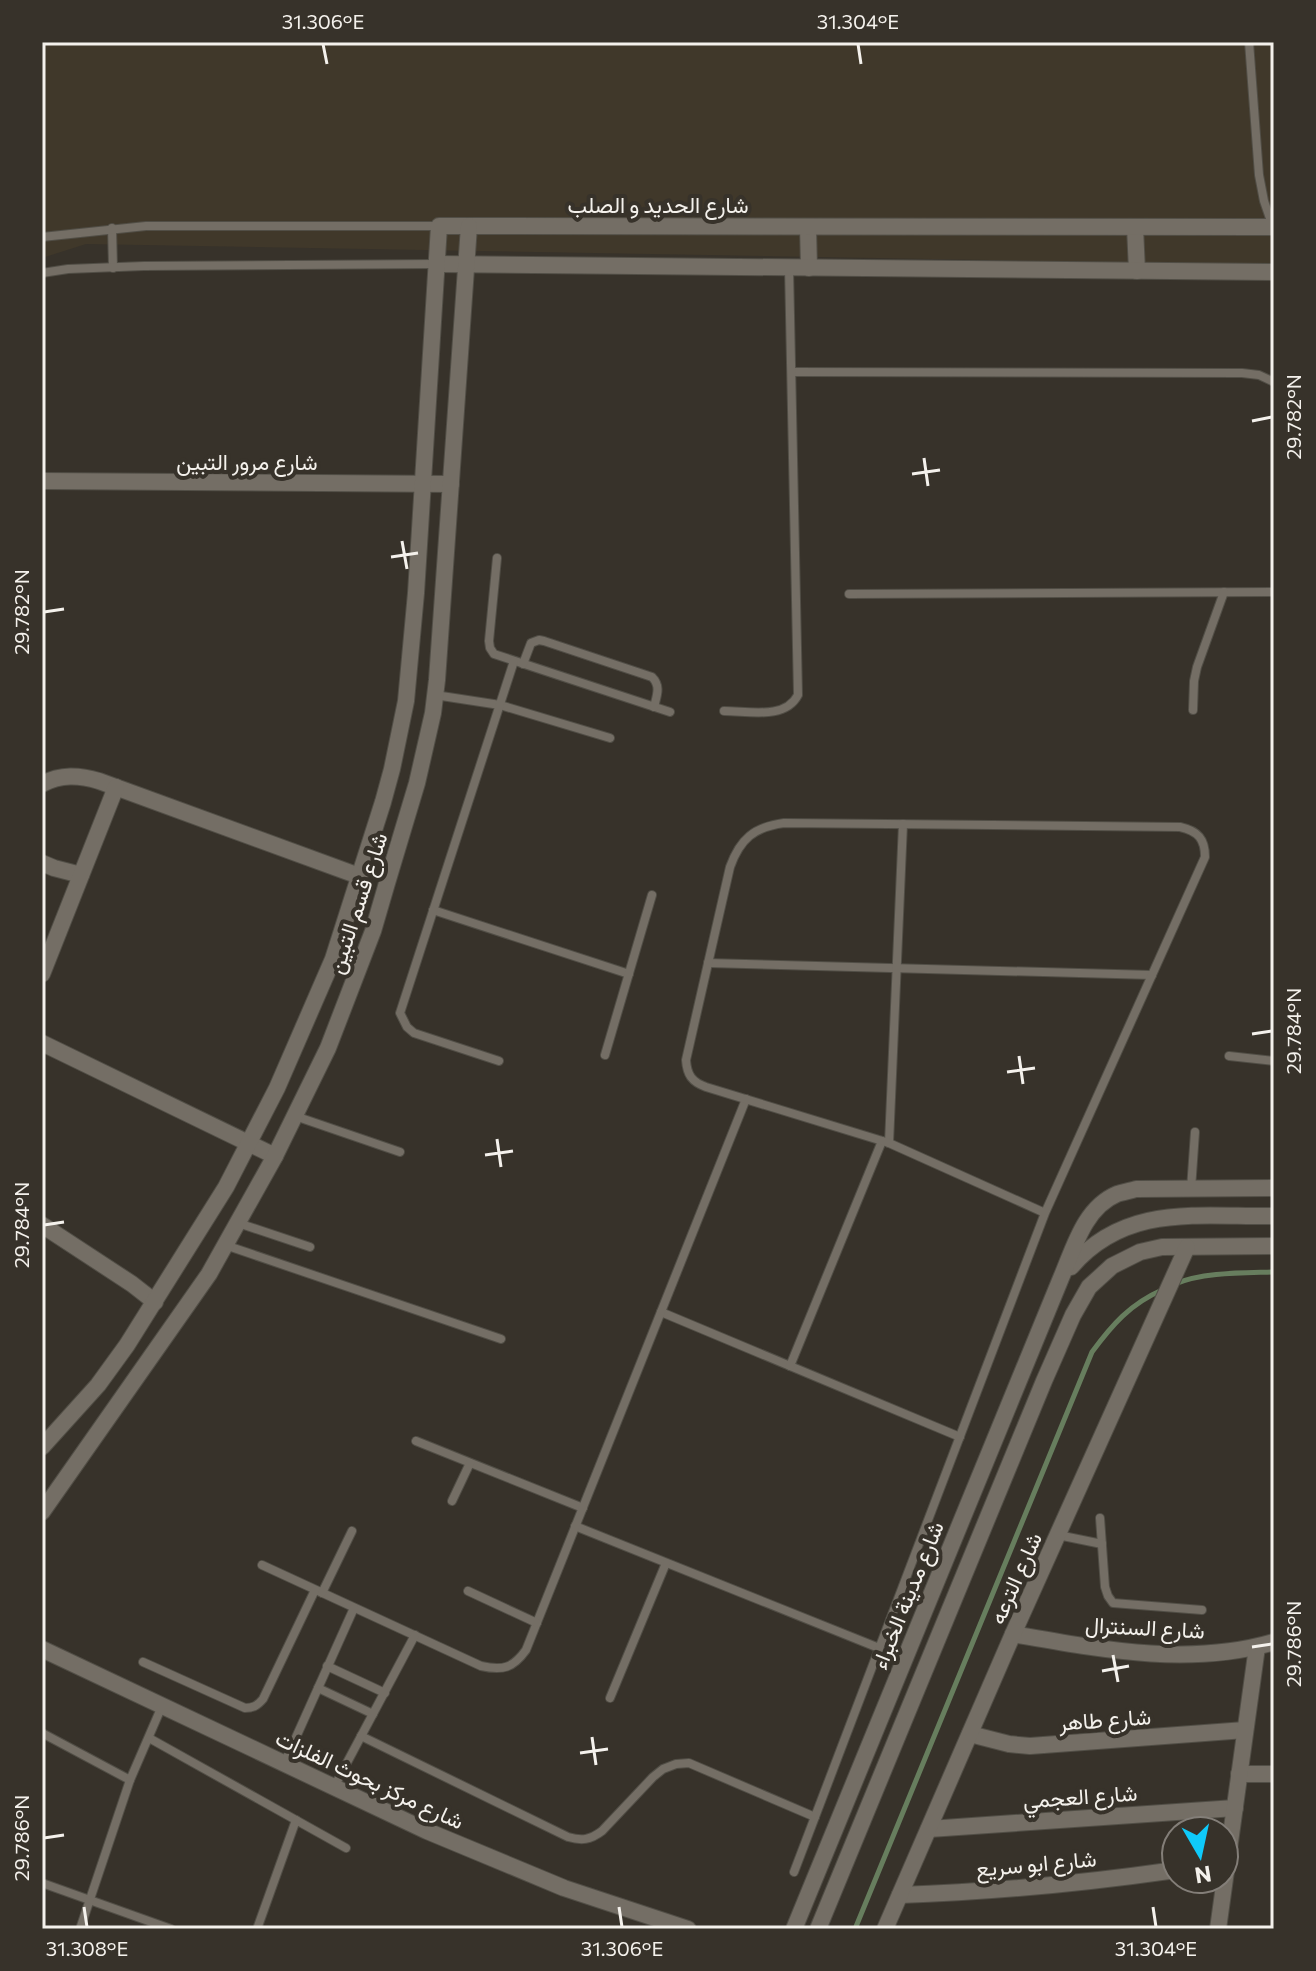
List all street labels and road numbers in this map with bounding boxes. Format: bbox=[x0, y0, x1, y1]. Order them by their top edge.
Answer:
street label: شارع الحديد و الصلب bbox=[567, 191, 749, 220]
street label: شارع مرور التبين bbox=[176, 448, 318, 477]
street label: شارع قسم التبين bbox=[321, 829, 394, 978]
street label: شارع مدينة الخبراء bbox=[865, 1517, 951, 1674]
street label: شارع الترعه bbox=[983, 1528, 1049, 1629]
street label: شارع السنترال bbox=[1084, 1610, 1206, 1646]
street label: شارع طاهر bbox=[1057, 1702, 1152, 1738]
street label: شارع مركز بحوث الفلزات bbox=[271, 1724, 468, 1836]
street label: شارع العجمي bbox=[1022, 1779, 1139, 1819]
street label: شارع ابو سريع bbox=[974, 1844, 1098, 1884]

